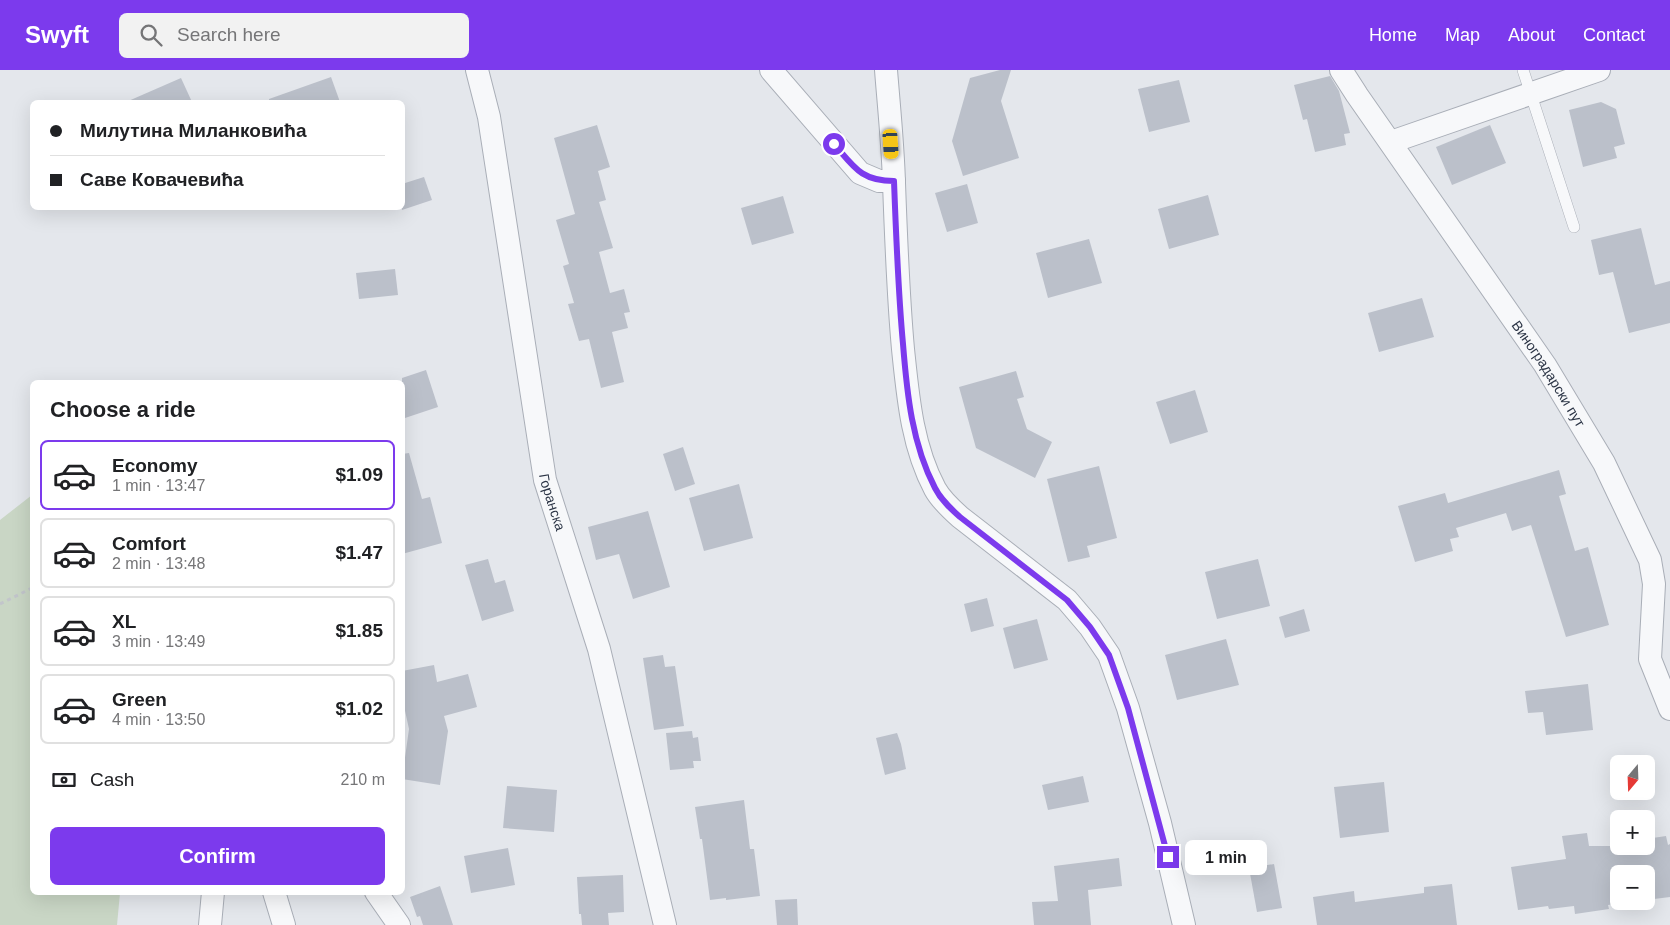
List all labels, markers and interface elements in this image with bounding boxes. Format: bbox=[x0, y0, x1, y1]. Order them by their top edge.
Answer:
search box bbox=[119, 13, 469, 58]
text: Swyft bbox=[25, 21, 89, 48]
icon: search bbox=[137, 21, 165, 49]
text: Search here bbox=[177, 24, 281, 45]
text: Home bbox=[1369, 25, 1417, 45]
text: Map bbox=[1445, 25, 1480, 45]
text: About bbox=[1508, 25, 1555, 45]
text: Contact bbox=[1583, 25, 1645, 45]
text: Милутина Миланковића bbox=[80, 120, 306, 141]
car bbox=[882, 129, 899, 159]
route start bbox=[823, 133, 845, 155]
text: Саве Ковачевића bbox=[80, 169, 244, 190]
street label: Виноградарски пут bbox=[1509, 318, 1589, 430]
text: Choose a ride bbox=[50, 397, 195, 422]
icon: car bbox=[52, 453, 97, 498]
text: Economy bbox=[112, 455, 198, 476]
text: $1.09 bbox=[335, 464, 383, 485]
street label: Горанска bbox=[536, 473, 569, 533]
text: 1 min · 13:47 bbox=[112, 477, 205, 494]
icon: car bbox=[52, 531, 97, 576]
text: Comfort bbox=[112, 533, 186, 554]
text: $1.47 bbox=[335, 542, 383, 563]
text: 2 min · 13:48 bbox=[112, 555, 205, 572]
icon: car bbox=[52, 609, 97, 654]
text: XL bbox=[112, 611, 136, 632]
text: $1.85 bbox=[335, 620, 383, 641]
text: 3 min · 13:49 bbox=[112, 633, 205, 650]
icon: car bbox=[52, 687, 97, 732]
text: Green bbox=[112, 689, 167, 710]
text: $1.02 bbox=[335, 698, 383, 719]
text: 4 min · 13:50 bbox=[112, 711, 205, 728]
north arrow bbox=[1610, 755, 1655, 800]
map controls bbox=[1610, 755, 1655, 910]
icon: cash bbox=[50, 766, 78, 794]
text: Cash bbox=[90, 769, 134, 790]
text: 210 m bbox=[341, 771, 385, 788]
button: + bbox=[1610, 810, 1655, 855]
button: Confirm bbox=[50, 827, 385, 885]
callout: 1 min bbox=[1186, 840, 1268, 874]
route end bbox=[1157, 846, 1179, 868]
text: 1 min bbox=[1205, 849, 1247, 866]
button: − bbox=[1610, 865, 1655, 910]

